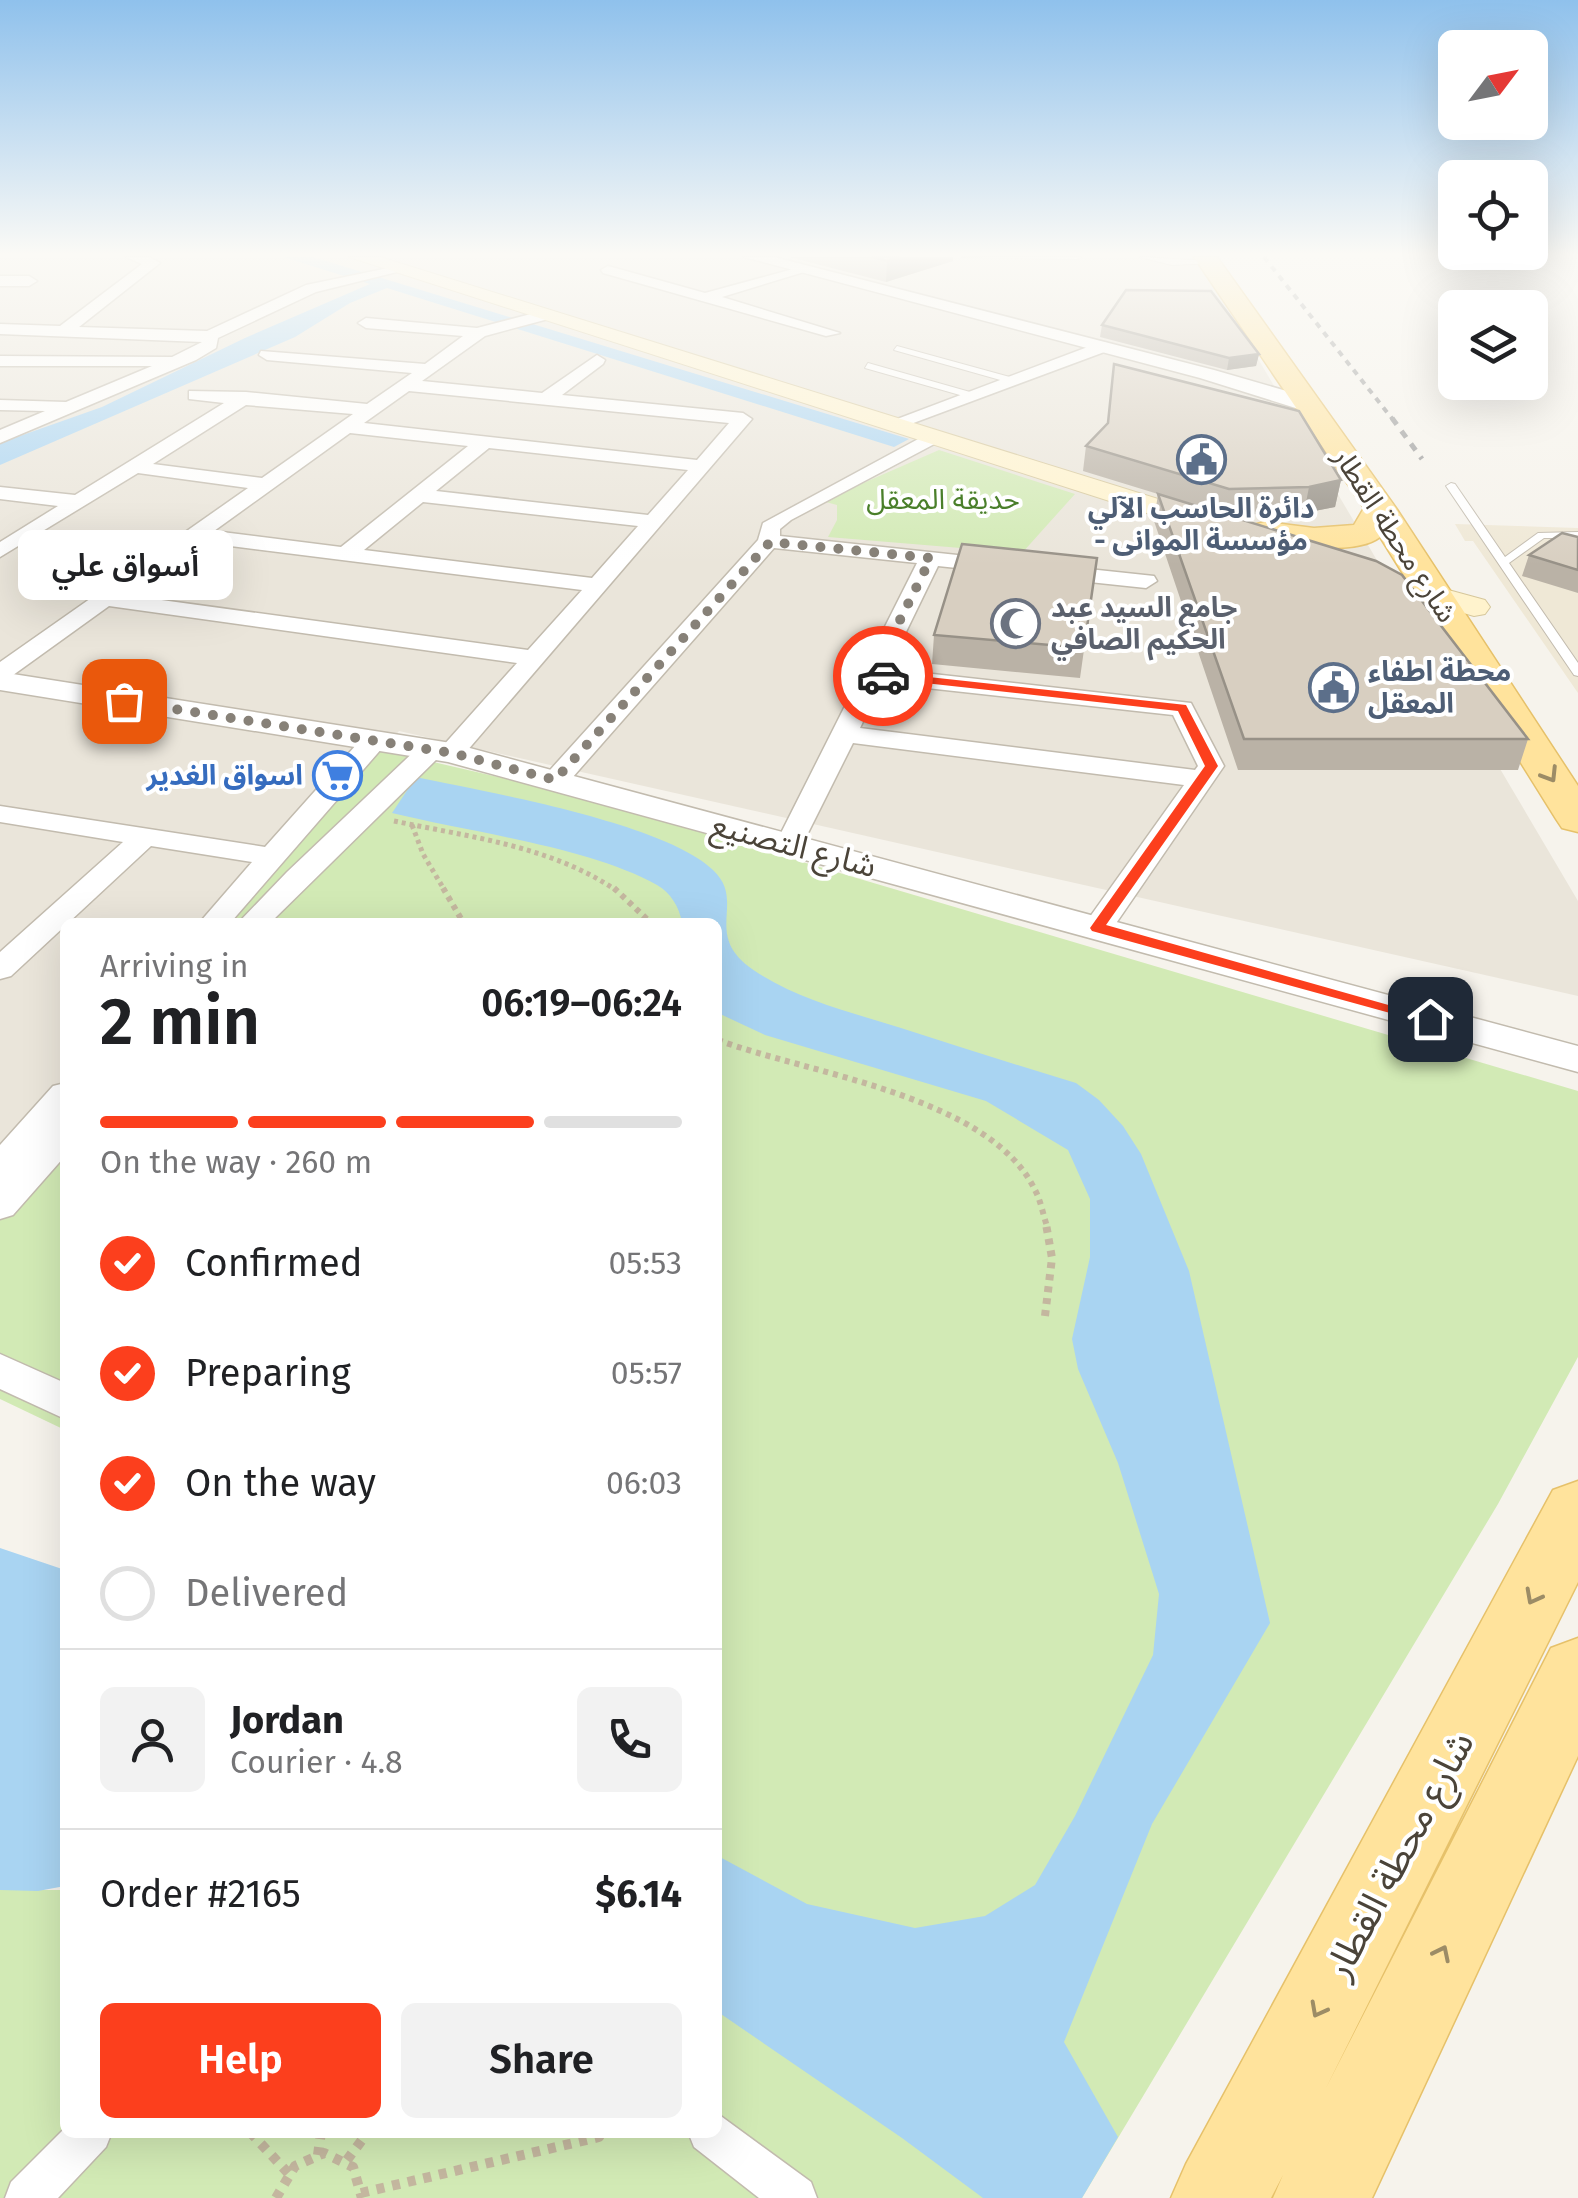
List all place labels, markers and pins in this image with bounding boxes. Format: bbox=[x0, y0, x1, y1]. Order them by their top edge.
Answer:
public building icon: دائرة الحاسب الآلي - مؤسسة الموانى bbox=[1175, 434, 1227, 486]
place label: دائرة الحاسب الآلي - مؤسسة الموانى bbox=[1088, 492, 1314, 557]
callout: أسواق علي bbox=[17, 531, 232, 601]
place label: جامع السيد عبد الحكيم الصافي bbox=[1051, 591, 1237, 661]
mosque icon: جامع السيد عبد الحكيم الصافي bbox=[990, 597, 1042, 649]
place label: محطة اطفاء المعقل bbox=[1368, 655, 1511, 720]
pin bbox=[82, 659, 167, 744]
public building icon: محطة اطفاء المعقل bbox=[1307, 661, 1359, 713]
supermarket icon: اسواق الغدير bbox=[312, 749, 364, 801]
place label: اسواق الغدير bbox=[145, 759, 303, 792]
pin bbox=[1388, 977, 1473, 1062]

